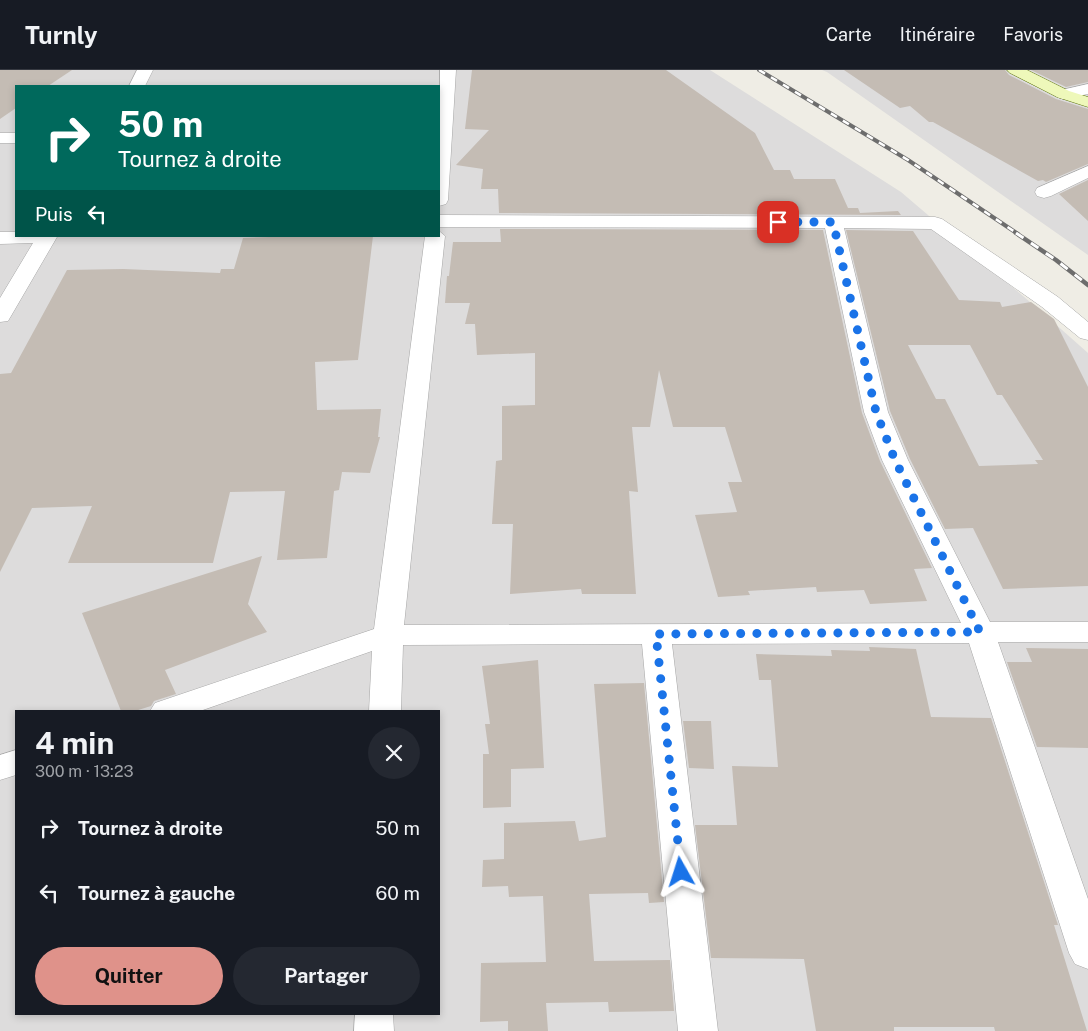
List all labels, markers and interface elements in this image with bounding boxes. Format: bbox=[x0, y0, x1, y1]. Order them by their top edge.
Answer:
text: Turnly bbox=[25, 21, 98, 49]
text: Carte bbox=[826, 24, 872, 45]
text: Itinéraire bbox=[900, 24, 975, 45]
text: Favoris bbox=[1003, 24, 1063, 45]
text: 50 m bbox=[118, 104, 203, 145]
icon: right bbox=[35, 105, 100, 170]
text: Tournez à droite bbox=[118, 146, 282, 172]
icon: left bbox=[83, 200, 111, 228]
pin bbox=[757, 201, 799, 243]
text: Puis bbox=[35, 203, 73, 225]
icon: arrive bbox=[764, 208, 792, 236]
text: 4 min bbox=[35, 725, 114, 761]
button: close bbox=[368, 727, 420, 779]
text: 300 m · 13:23 bbox=[35, 762, 134, 781]
icon: right bbox=[35, 814, 63, 842]
text: Tournez à droite bbox=[78, 817, 223, 839]
text: 50 m bbox=[375, 817, 420, 839]
position arrow bbox=[654, 845, 706, 897]
icon: left bbox=[35, 879, 63, 907]
text: Tournez à gauche bbox=[78, 882, 235, 904]
text: 60 m bbox=[376, 882, 420, 904]
button: Quitter bbox=[35, 947, 223, 1005]
button: Partager bbox=[233, 947, 420, 1005]

